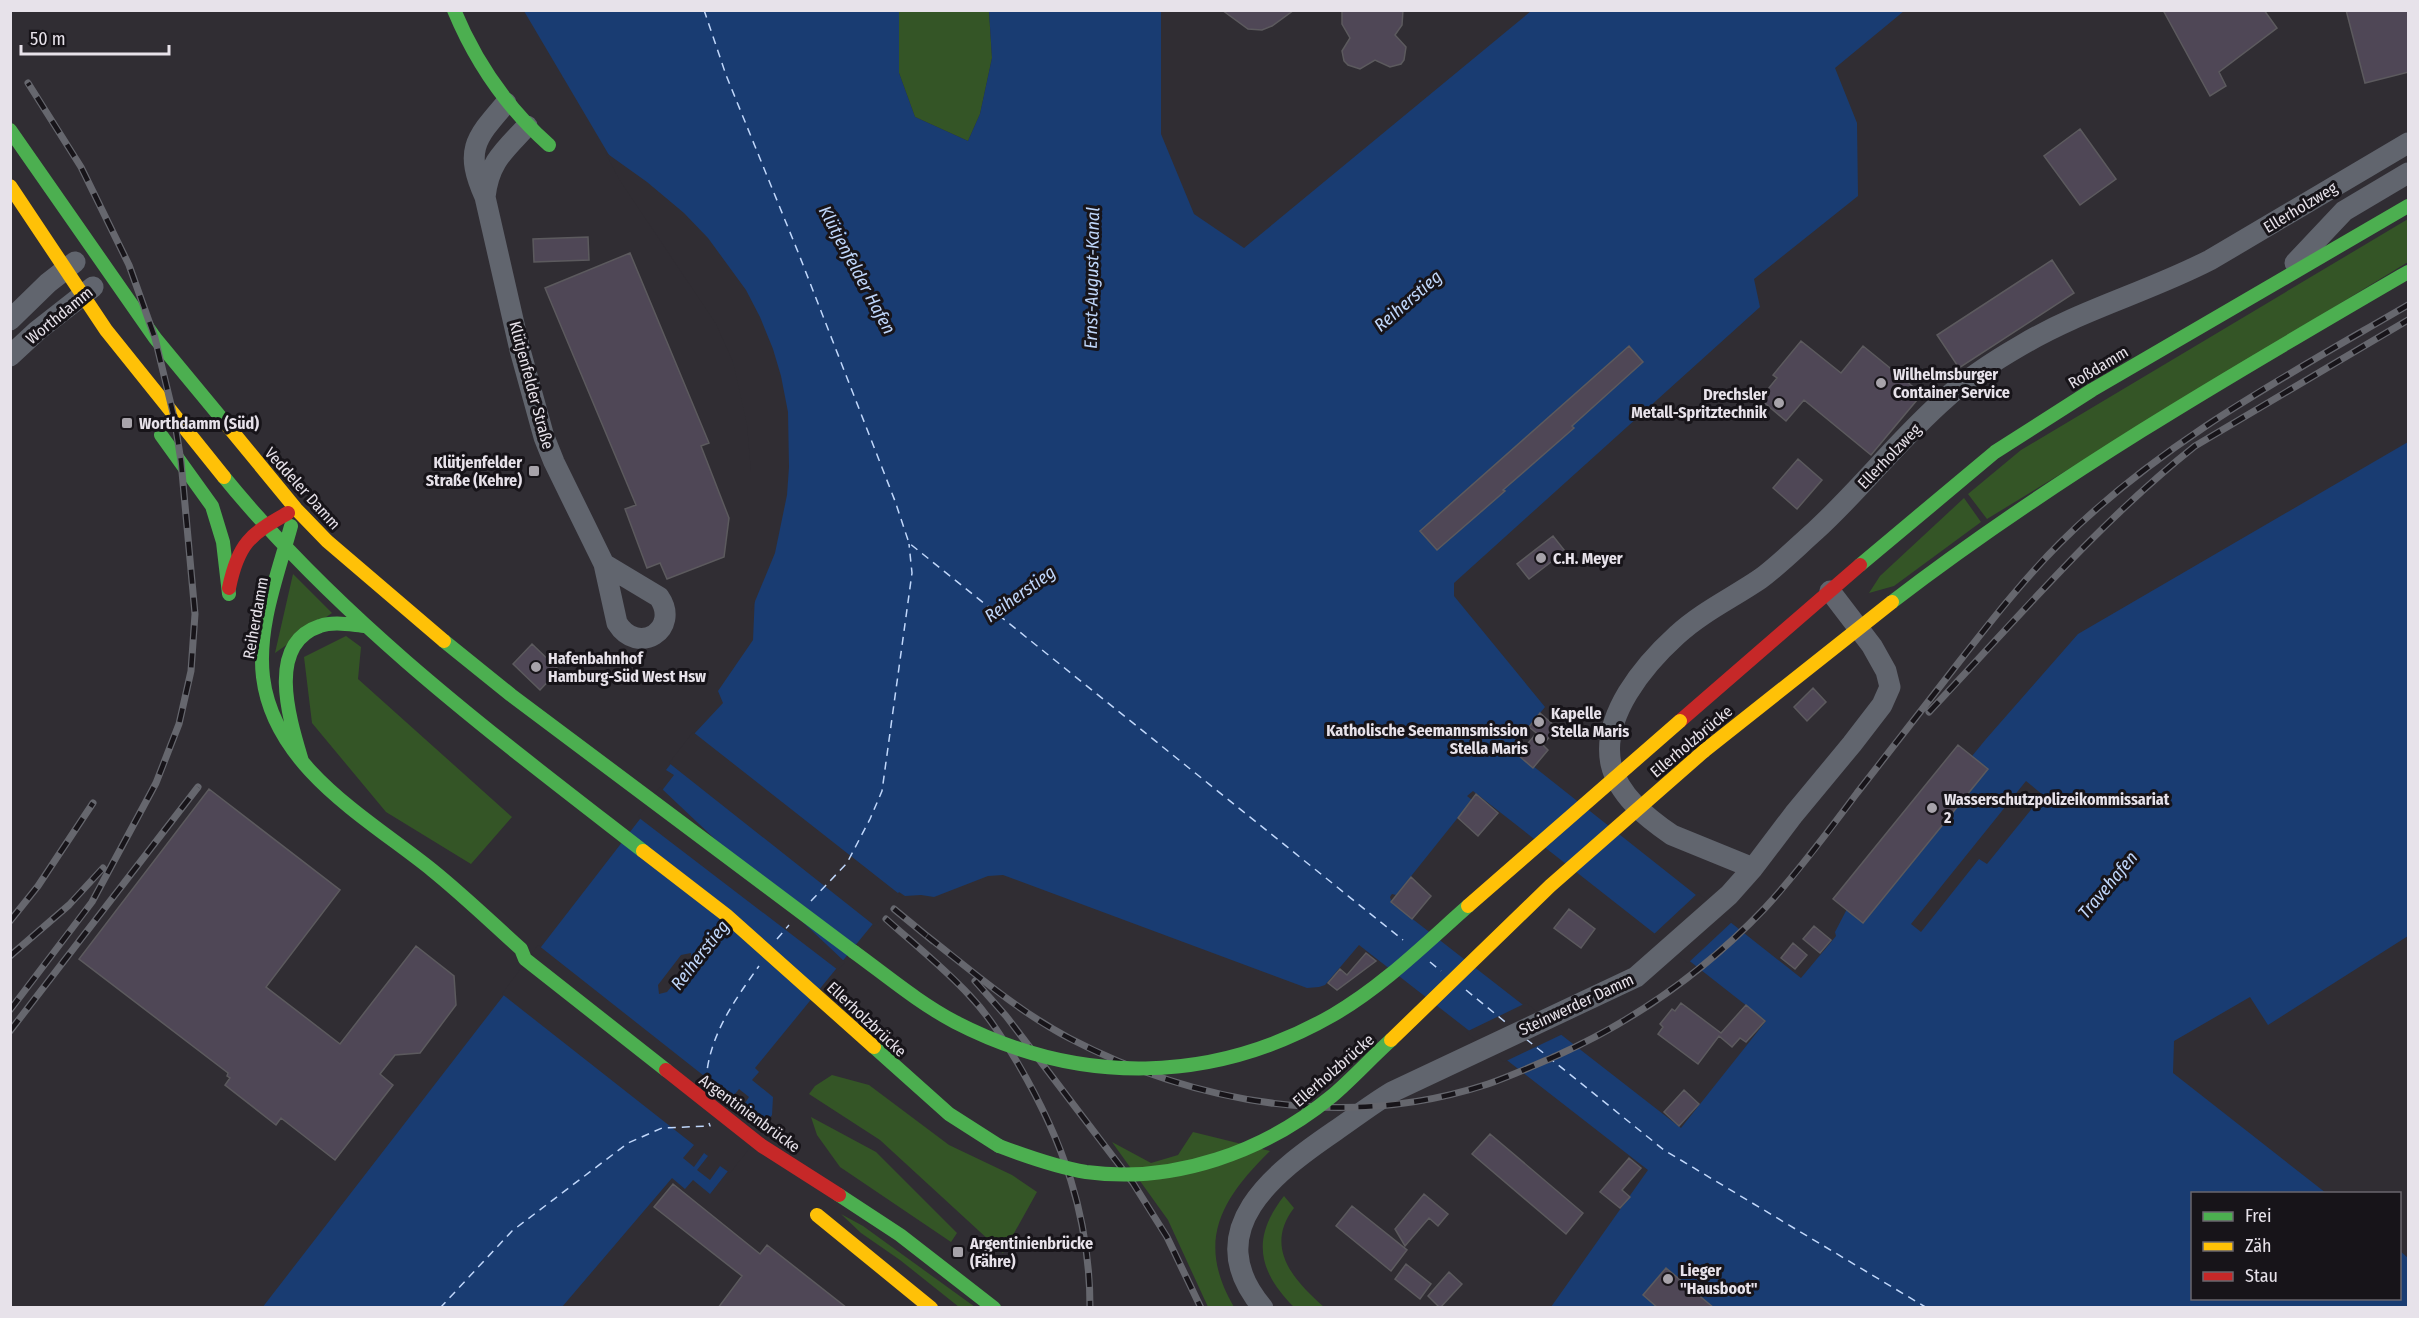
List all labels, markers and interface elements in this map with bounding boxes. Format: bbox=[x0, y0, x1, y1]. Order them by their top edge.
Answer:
scale bar bbox=[21, 18, 170, 56]
text: 50 m bbox=[30, 28, 66, 50]
street label: Ellerholzweg bbox=[2260, 178, 2341, 237]
water label: Klütjenfelder Hafen bbox=[814, 202, 900, 338]
water label: Ernst-August-Kanal bbox=[1080, 207, 1104, 349]
water label: Reiherstieg bbox=[1370, 266, 1446, 336]
street label: Worthdamm bbox=[22, 283, 97, 348]
street label: Klütjenfelder Straße bbox=[505, 319, 558, 451]
street label: Roßdamm bbox=[2065, 342, 2132, 393]
place label: Wilhelmsburger Container Service bbox=[1893, 365, 2010, 402]
marker: Wilhelmsburger Container Service bbox=[1874, 376, 1888, 390]
place label: Drechsler Metall-Spritztechnik bbox=[1631, 385, 1768, 422]
marker: Drechsler Metall-Spritztechnik bbox=[1772, 396, 1786, 410]
place label: Worthdamm (Süd) bbox=[139, 414, 259, 433]
marker: Worthdamm (Süd) bbox=[120, 416, 134, 430]
street label: Ellerholzweg bbox=[1854, 420, 1925, 493]
street label: Veddeler Damm bbox=[261, 443, 344, 533]
place label: Klütjenfelder Straße (Kehre) bbox=[426, 453, 522, 490]
marker: Klütjenfelder Straße (Kehre) bbox=[527, 464, 541, 478]
place label: C.H. Meyer bbox=[1553, 549, 1623, 568]
marker: C.H. Meyer bbox=[1534, 551, 1548, 565]
water label: Reiherstieg bbox=[980, 561, 1060, 627]
street label: Reiherdamm bbox=[239, 576, 272, 661]
place label: Hafenbahnhof Hamburg-Süd West Hsw bbox=[548, 649, 706, 686]
marker: Hafenbahnhof Hamburg-Süd West Hsw bbox=[529, 660, 543, 674]
street label: Ellerholzbrücke bbox=[1646, 701, 1736, 781]
place label: Kapelle Stella Maris bbox=[1551, 704, 1629, 741]
marker: Kapelle Stella Maris bbox=[1532, 715, 1546, 729]
place label: Katholische Seemannsmission Stella Maris bbox=[1326, 721, 1528, 758]
marker: Katholische Seemannsmission Stella Maris bbox=[1533, 732, 1547, 746]
place label: Wasserschutzpolizeikommissariat 2 bbox=[1943, 790, 2170, 827]
marker: Wasserschutzpolizeikommissariat 2 bbox=[1925, 801, 1939, 815]
water label: Travehafen bbox=[2074, 847, 2142, 923]
water label: Reiherstieg bbox=[666, 916, 734, 994]
street label: Steinwerder Damm bbox=[1516, 970, 1637, 1039]
street label: Ellerholzbrücke bbox=[823, 978, 910, 1061]
street label: Ellerholzbrücke bbox=[1289, 1030, 1378, 1111]
street label: Argentinienbrücke bbox=[696, 1070, 804, 1156]
legend bbox=[2191, 1192, 2401, 1300]
text: Frei bbox=[2245, 1205, 2271, 1227]
place label: Argentinienbrücke (Fähre) bbox=[969, 1234, 1093, 1271]
text: Zäh bbox=[2245, 1235, 2272, 1257]
marker: Argentinienbrücke (Fähre) bbox=[951, 1245, 965, 1259]
place label: Lieger "Hausboot" bbox=[1680, 1261, 1758, 1298]
text: Stau bbox=[2245, 1265, 2278, 1287]
marker: Lieger "Hausboot" bbox=[1661, 1272, 1675, 1286]

